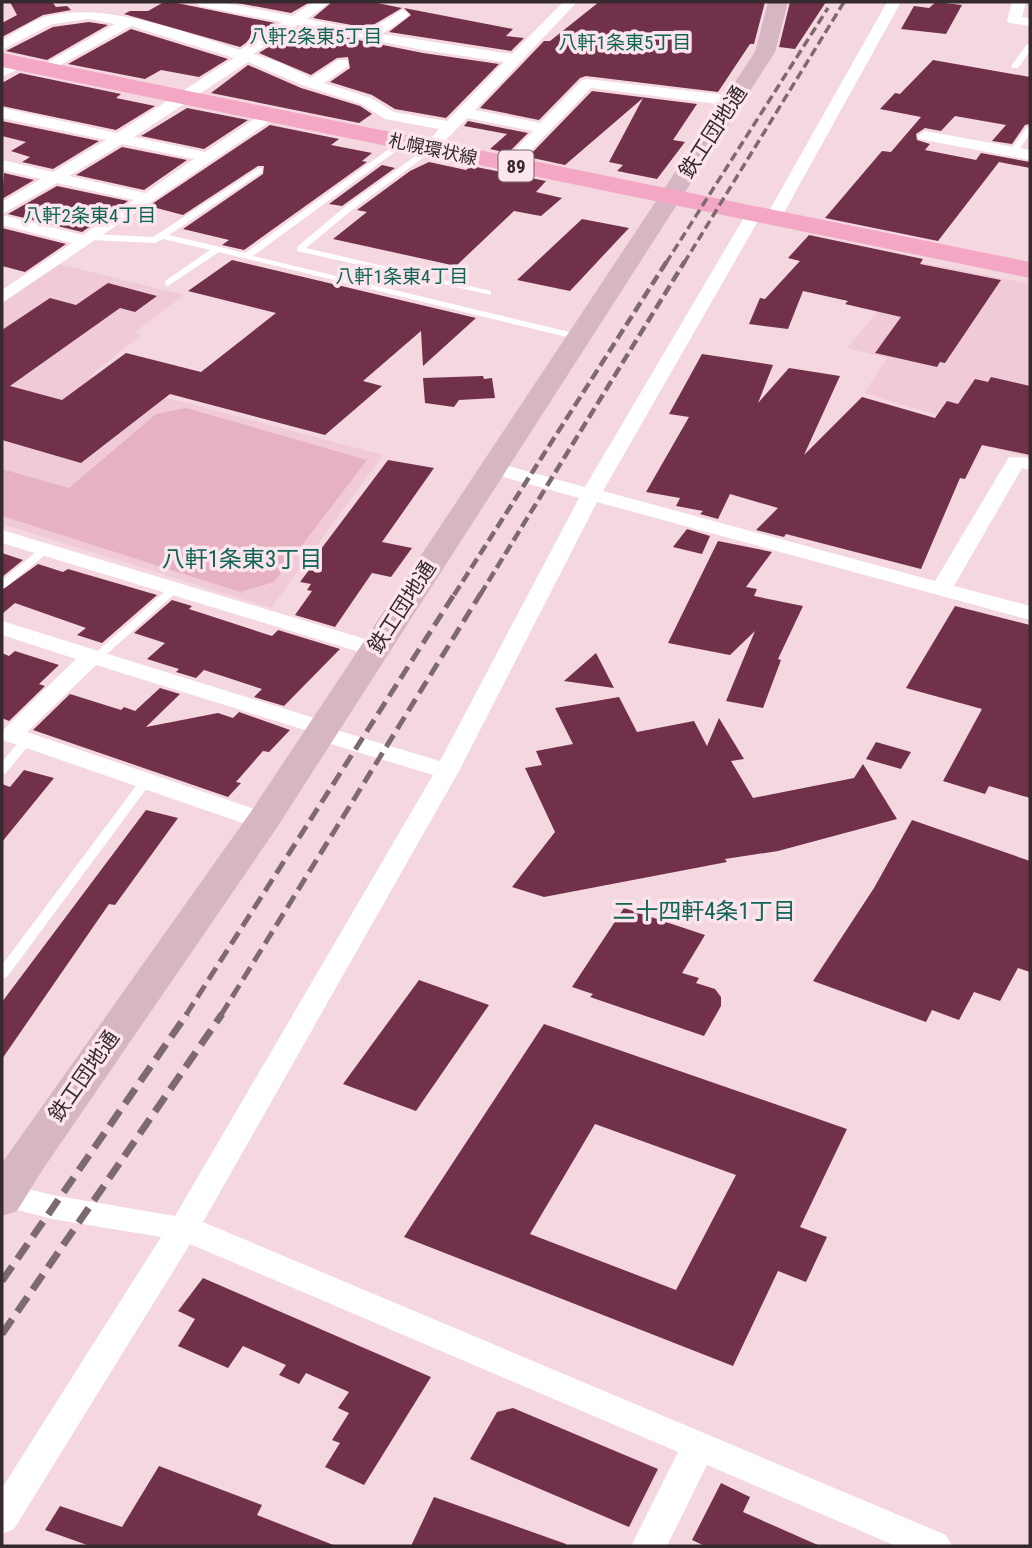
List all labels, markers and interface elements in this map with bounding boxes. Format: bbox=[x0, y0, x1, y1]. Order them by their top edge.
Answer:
district label: 八軒2条東5丁目 bbox=[250, 25, 382, 48]
district label: 八軒1条東5丁目 bbox=[559, 31, 691, 54]
street label: 鉄工団地通 bbox=[674, 81, 752, 183]
street label: 札幌環状線 bbox=[387, 129, 479, 169]
road number: 89 bbox=[498, 150, 534, 182]
district label: 八軒2条東4丁目 bbox=[24, 204, 156, 227]
district label: 八軒1条東4丁目 bbox=[336, 265, 468, 288]
district label: 八軒1条東3丁目 bbox=[162, 546, 322, 573]
street label: 鉄工団地通 bbox=[363, 556, 441, 658]
district label: 二十四軒4条1丁目 bbox=[612, 898, 796, 925]
street label: 鉄工団地通 bbox=[44, 1026, 124, 1126]

